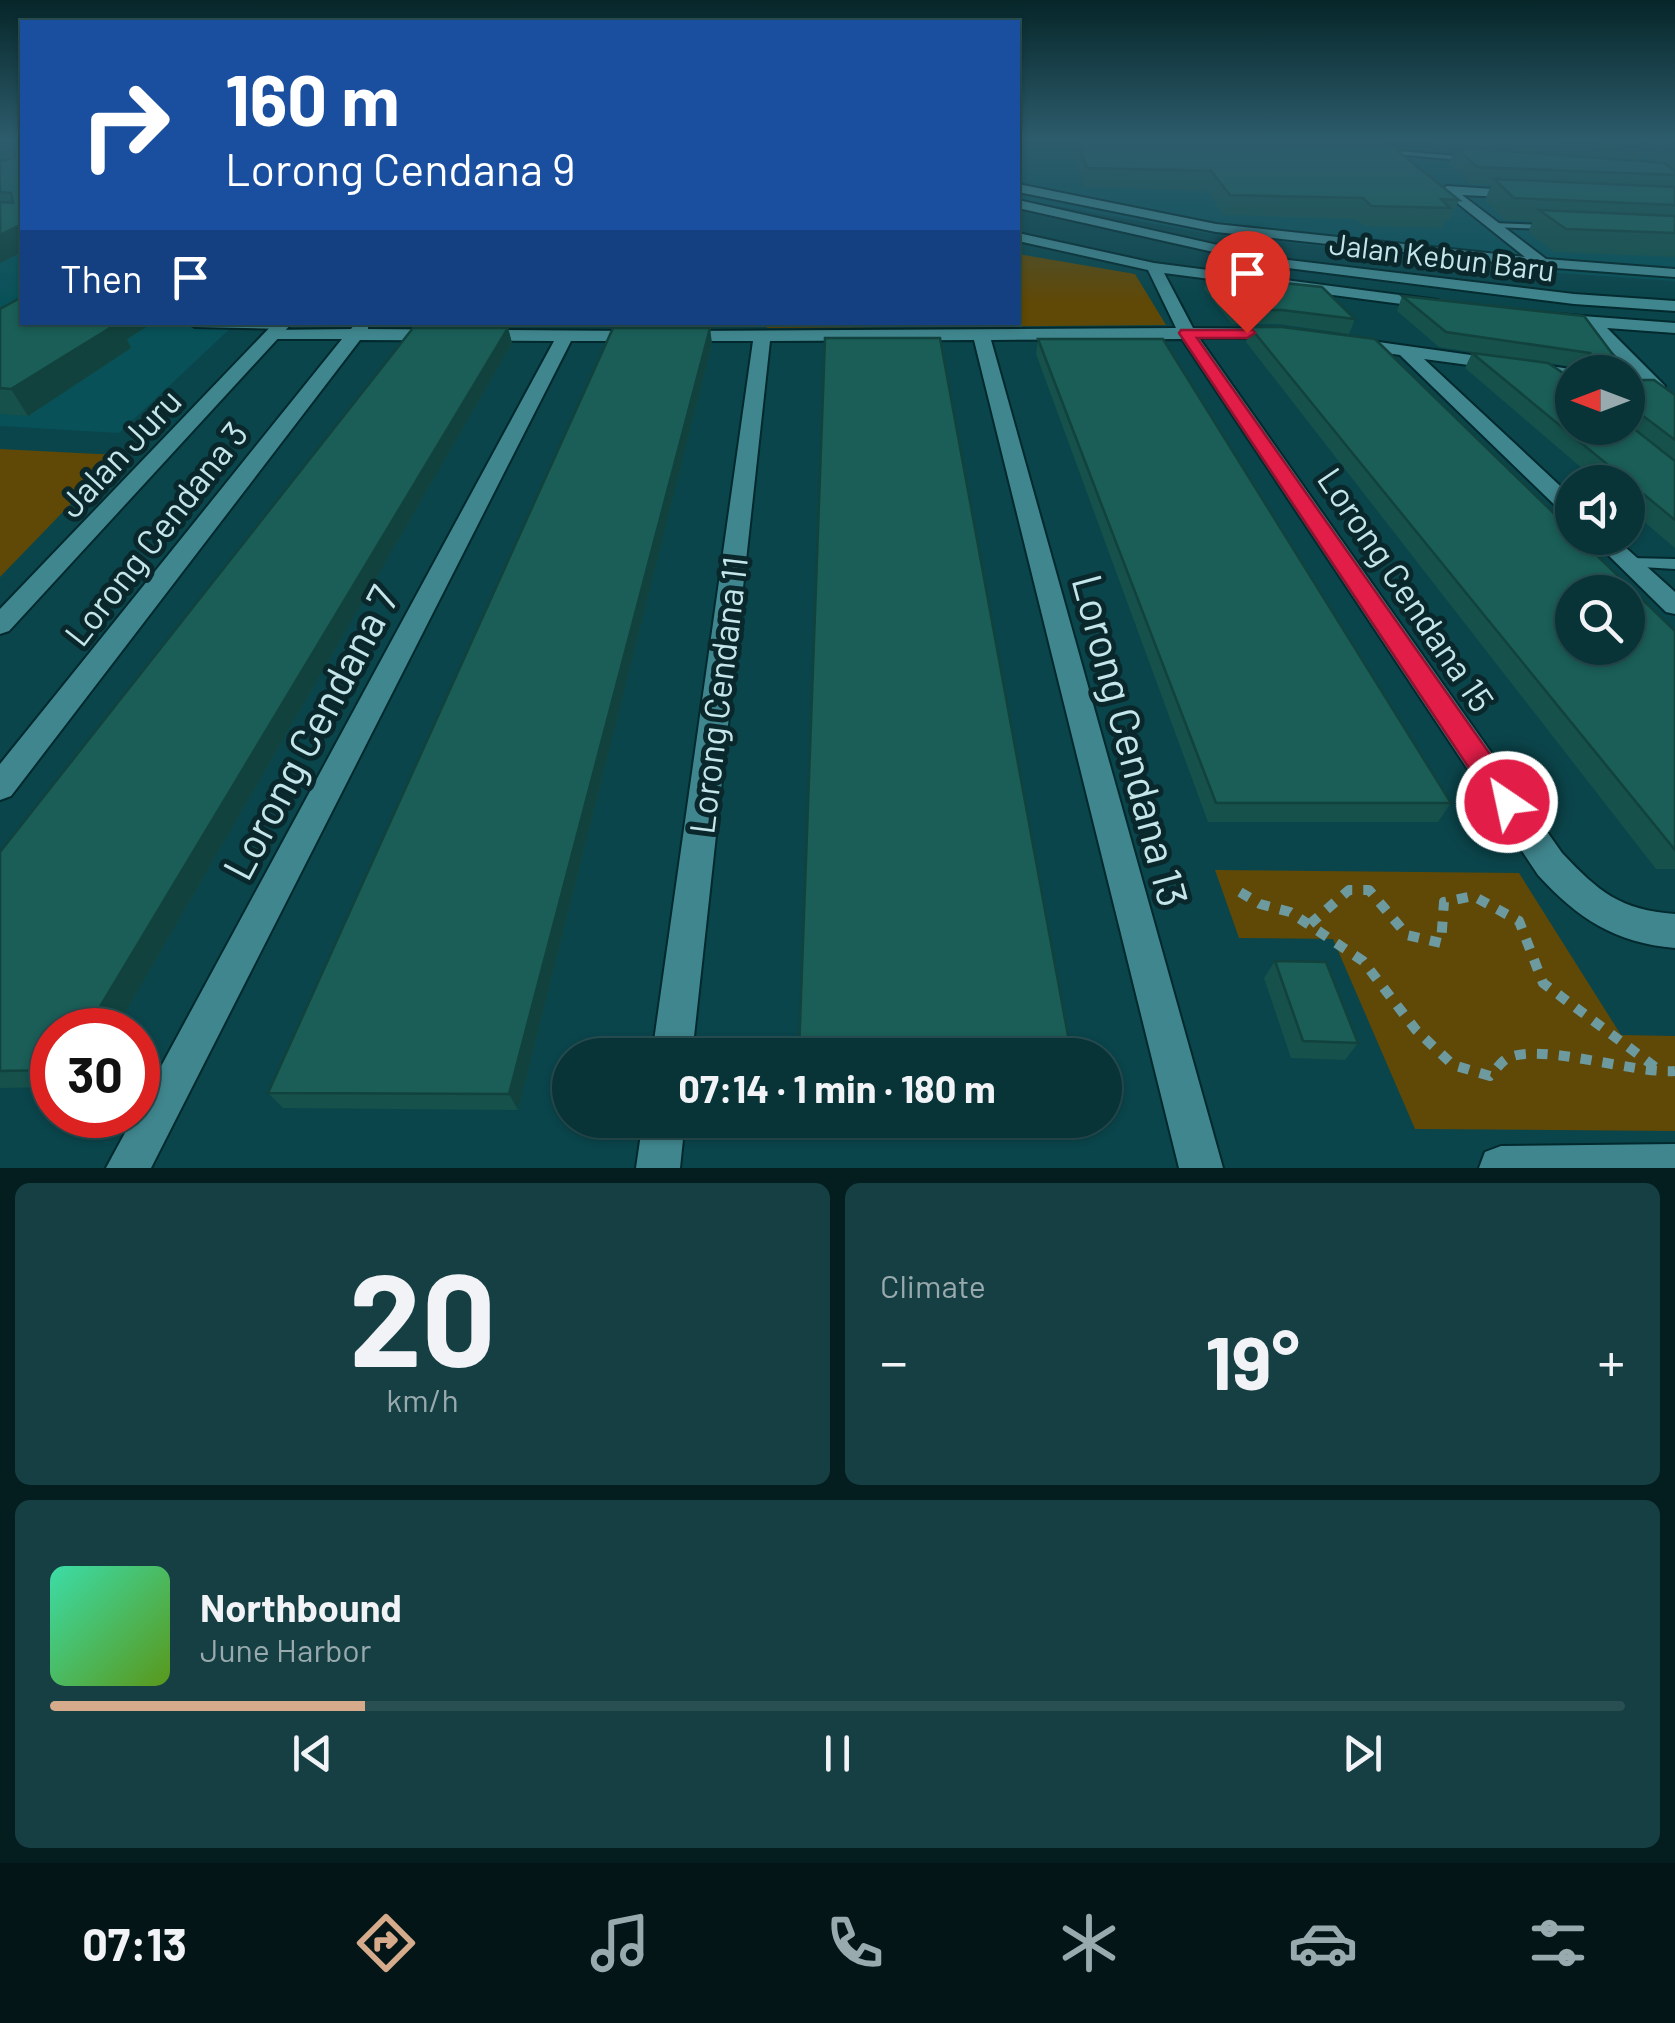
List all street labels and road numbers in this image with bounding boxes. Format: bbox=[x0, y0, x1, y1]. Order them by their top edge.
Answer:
street label: Jalan Kebun Baru bbox=[1327, 224, 1557, 288]
street label: Jalan Juru bbox=[49, 379, 189, 525]
street label: Lorong Cendana 3 bbox=[55, 413, 255, 653]
street label: Lorong Cendana 15 bbox=[1310, 459, 1504, 719]
street label: Lorong Cendana 11 bbox=[679, 554, 755, 836]
street label: Lorong Cendana 13 bbox=[1063, 569, 1200, 912]
street label: Lorong Cendana 7 bbox=[211, 577, 408, 888]

